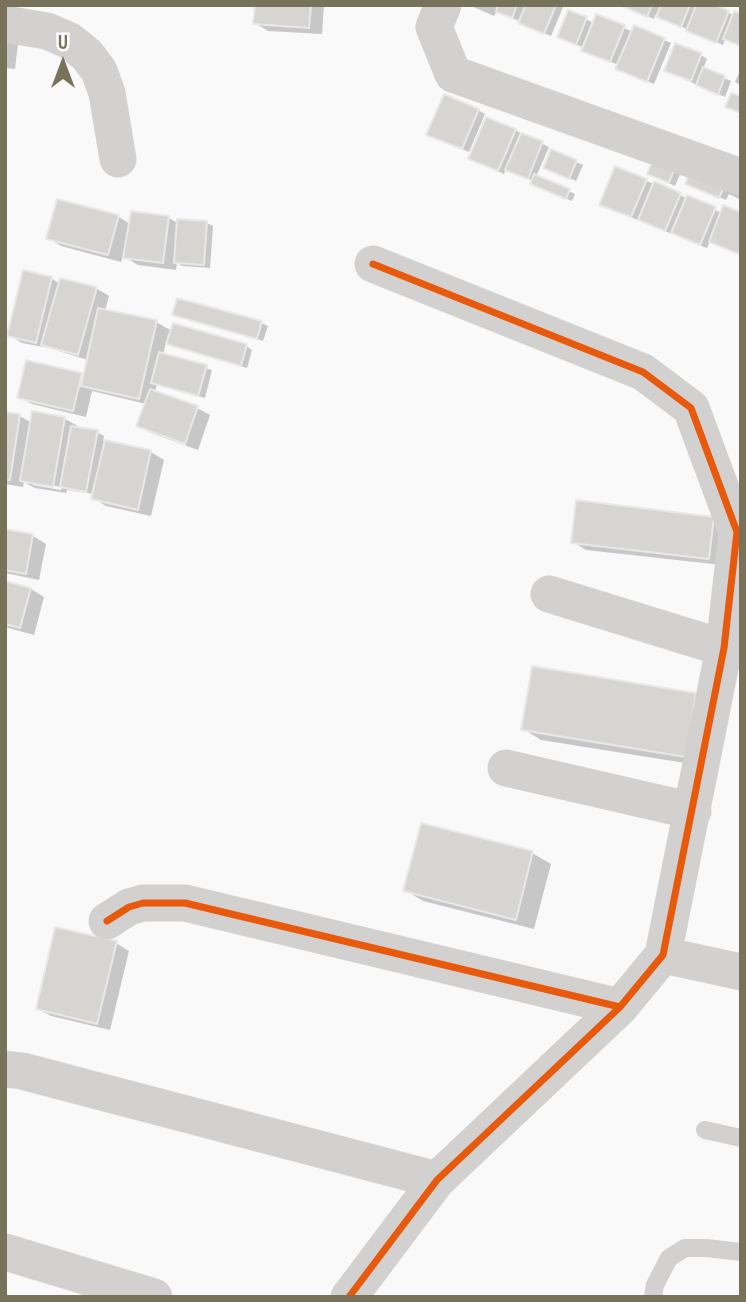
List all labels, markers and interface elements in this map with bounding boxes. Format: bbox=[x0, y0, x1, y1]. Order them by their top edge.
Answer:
north arrow bbox=[28, 28, 98, 98]
text: U bbox=[58, 30, 68, 54]

